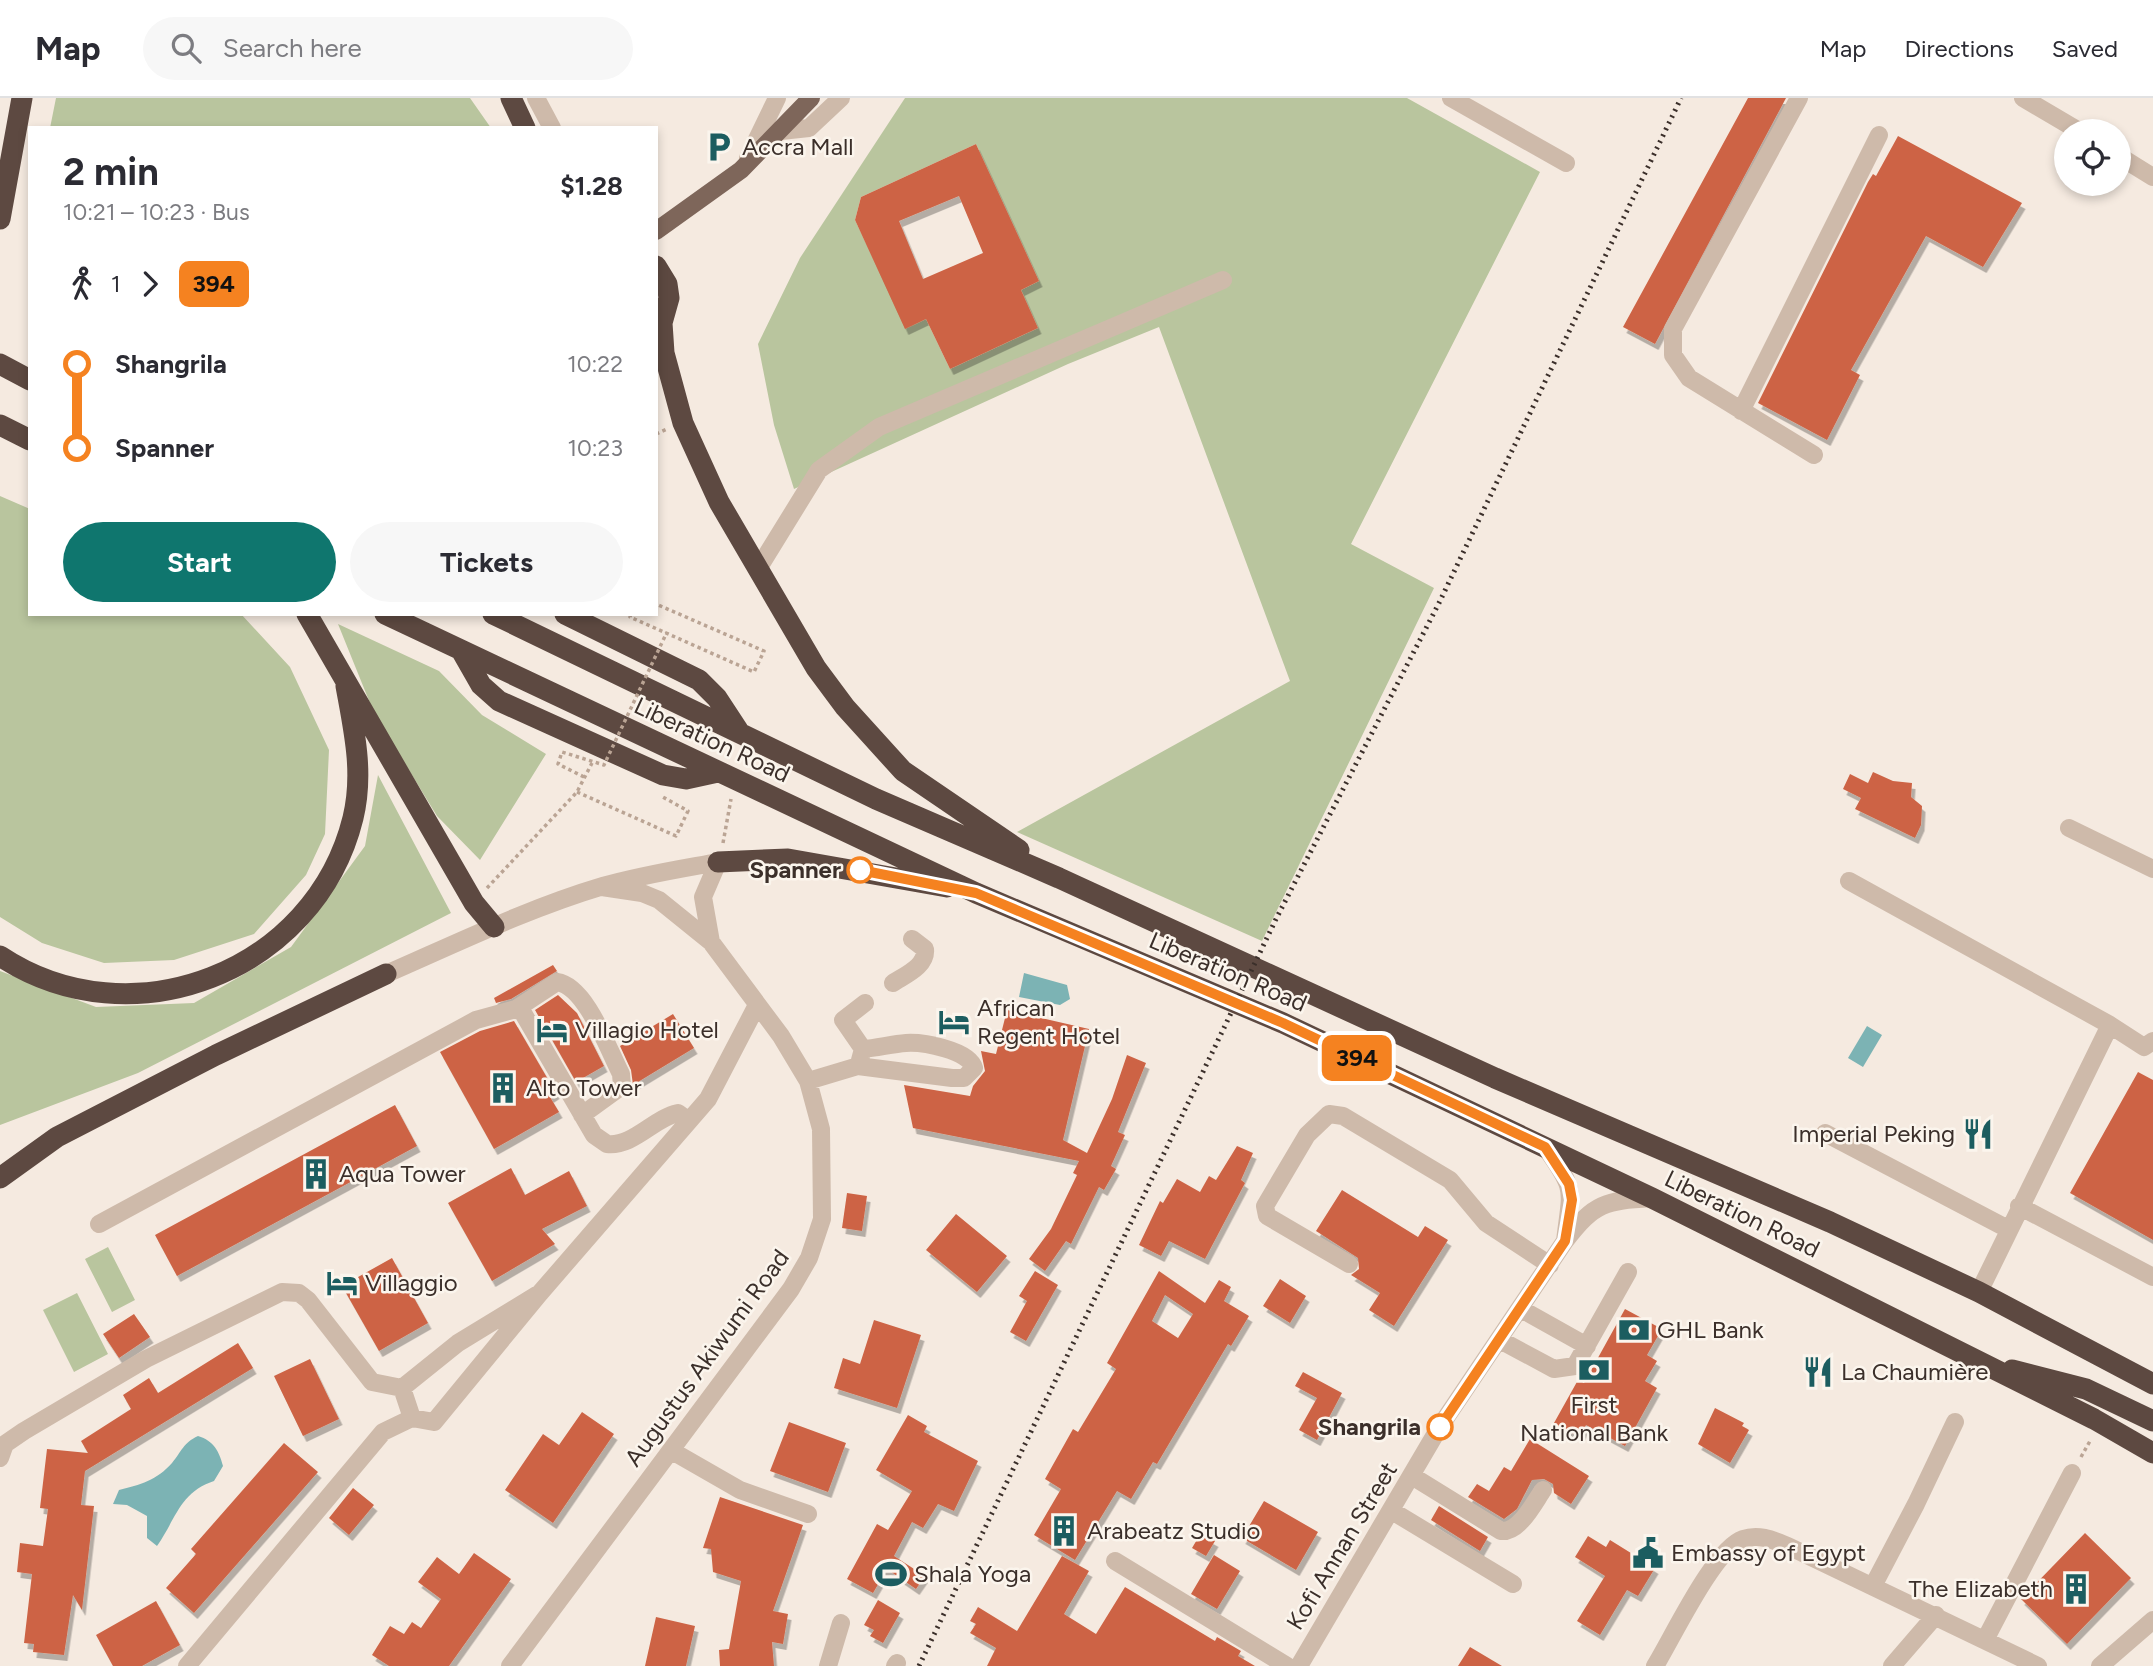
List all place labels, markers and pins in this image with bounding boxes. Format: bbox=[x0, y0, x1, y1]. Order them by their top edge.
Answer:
parking icon: Accra Mall bbox=[702, 130, 736, 164]
place label: Accra Mall bbox=[742, 132, 853, 161]
place label: Spanner bbox=[750, 855, 841, 884]
marker: Spanner bbox=[847, 857, 873, 883]
place label: African Regent Hotel bbox=[977, 993, 1120, 1050]
hotel icon: African Regent Hotel bbox=[937, 1005, 971, 1039]
hotel icon: Villagio Hotel bbox=[535, 1013, 569, 1047]
place label: Villagio Hotel bbox=[575, 1015, 719, 1044]
building icon: Alto Tower bbox=[486, 1071, 520, 1105]
place label: Alto Tower bbox=[526, 1073, 642, 1102]
restaurant icon: Imperial Peking bbox=[1961, 1117, 1995, 1151]
place label: Imperial Peking bbox=[1792, 1119, 1955, 1148]
building icon: Aqua Tower bbox=[299, 1157, 333, 1191]
place label: Aqua Tower bbox=[339, 1159, 466, 1188]
hotel icon: Villaggio bbox=[325, 1266, 359, 1300]
place label: Villaggio bbox=[365, 1268, 458, 1297]
bank icon: GHL Bank bbox=[1617, 1313, 1651, 1347]
place label: GHL Bank bbox=[1657, 1315, 1764, 1344]
bank icon: First National Bank bbox=[1577, 1353, 1611, 1387]
restaurant icon: La Chaumière bbox=[1801, 1355, 1835, 1389]
place label: La Chaumière bbox=[1841, 1357, 1988, 1386]
place label: First National Bank bbox=[1520, 1390, 1668, 1447]
place label: Shangrila bbox=[1318, 1412, 1421, 1441]
marker: Shangrila bbox=[1427, 1414, 1453, 1440]
building icon: Arabeatz Studio bbox=[1047, 1514, 1081, 1548]
place label: Arabeatz Studio bbox=[1087, 1516, 1261, 1545]
public building icon: Embassy of Egypt bbox=[1631, 1536, 1665, 1570]
place label: Embassy of Egypt bbox=[1671, 1538, 1866, 1567]
sports icon: Shala Yoga bbox=[874, 1557, 908, 1591]
place label: Shala Yoga bbox=[914, 1559, 1031, 1588]
building icon: The Elizabeth bbox=[2059, 1572, 2093, 1606]
place label: The Elizabeth bbox=[1909, 1574, 2053, 1603]

